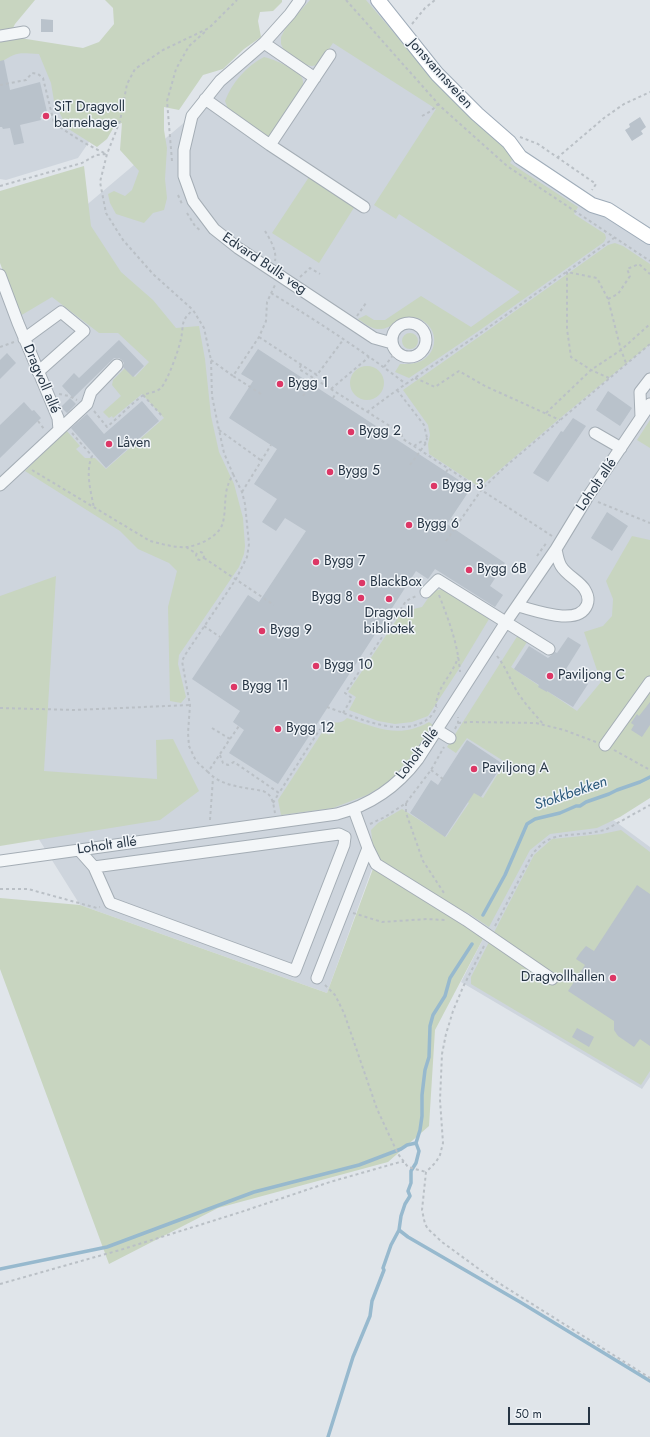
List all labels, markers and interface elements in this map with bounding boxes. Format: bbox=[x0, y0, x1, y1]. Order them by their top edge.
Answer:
street label: Jonsvannsveien bbox=[404, 36, 476, 112]
place label: SiT Dragvoll barnehage bbox=[54, 100, 125, 132]
marker: SiT Dragvoll barnehage bbox=[41, 111, 51, 121]
street label: Edvard Bulls veg bbox=[219, 230, 309, 298]
street label: Dragvoll allé bbox=[19, 342, 63, 416]
place label: Bygg 1 bbox=[288, 376, 328, 392]
marker: Bygg 1 bbox=[275, 379, 285, 389]
place label: Bygg 2 bbox=[359, 424, 401, 440]
marker: Bygg 2 bbox=[346, 427, 356, 437]
place label: Låven bbox=[117, 436, 151, 452]
marker: Låven bbox=[104, 439, 114, 449]
street label: Loholt allé bbox=[573, 455, 621, 515]
place label: Bygg 5 bbox=[338, 464, 380, 480]
marker: Bygg 5 bbox=[325, 467, 335, 477]
place label: Bygg 3 bbox=[442, 478, 484, 494]
marker: Bygg 3 bbox=[429, 481, 439, 491]
place label: Bygg 6 bbox=[417, 517, 459, 533]
marker: Bygg 6 bbox=[404, 520, 414, 530]
place label: Bygg 7 bbox=[324, 554, 365, 570]
marker: Bygg 7 bbox=[311, 557, 321, 567]
place label: Bygg 6B bbox=[477, 562, 527, 578]
marker: Bygg 6B bbox=[464, 565, 474, 575]
place label: BlackBox bbox=[370, 575, 422, 591]
marker: BlackBox bbox=[357, 578, 367, 588]
place label: Bygg 8 bbox=[311, 590, 353, 606]
marker: Bygg 8 bbox=[356, 593, 366, 603]
marker: Dragvoll bibliotek bbox=[384, 594, 394, 604]
place label: Dragvoll bibliotek bbox=[364, 606, 414, 638]
place label: Bygg 9 bbox=[270, 623, 312, 639]
marker: Bygg 9 bbox=[257, 626, 267, 636]
place label: Bygg 10 bbox=[324, 658, 373, 674]
marker: Bygg 10 bbox=[311, 661, 321, 671]
place label: Paviljong C bbox=[558, 668, 625, 684]
marker: Paviljong C bbox=[545, 671, 555, 681]
place label: Bygg 11 bbox=[242, 679, 289, 695]
marker: Bygg 11 bbox=[229, 682, 239, 692]
place label: Bygg 12 bbox=[286, 721, 334, 737]
marker: Bygg 12 bbox=[273, 724, 283, 734]
street label: Loholt allé bbox=[393, 725, 443, 783]
place label: Paviljong A bbox=[482, 761, 549, 777]
marker: Paviljong A bbox=[469, 764, 479, 774]
water label: Stokkbekken bbox=[532, 773, 610, 815]
street label: Loholt allé bbox=[76, 833, 138, 859]
place label: Dragvollhallen bbox=[521, 970, 605, 986]
marker: Dragvollhallen bbox=[608, 973, 618, 983]
scale bar bbox=[510, 1399, 592, 1425]
text: 50 m bbox=[515, 1405, 542, 1423]

